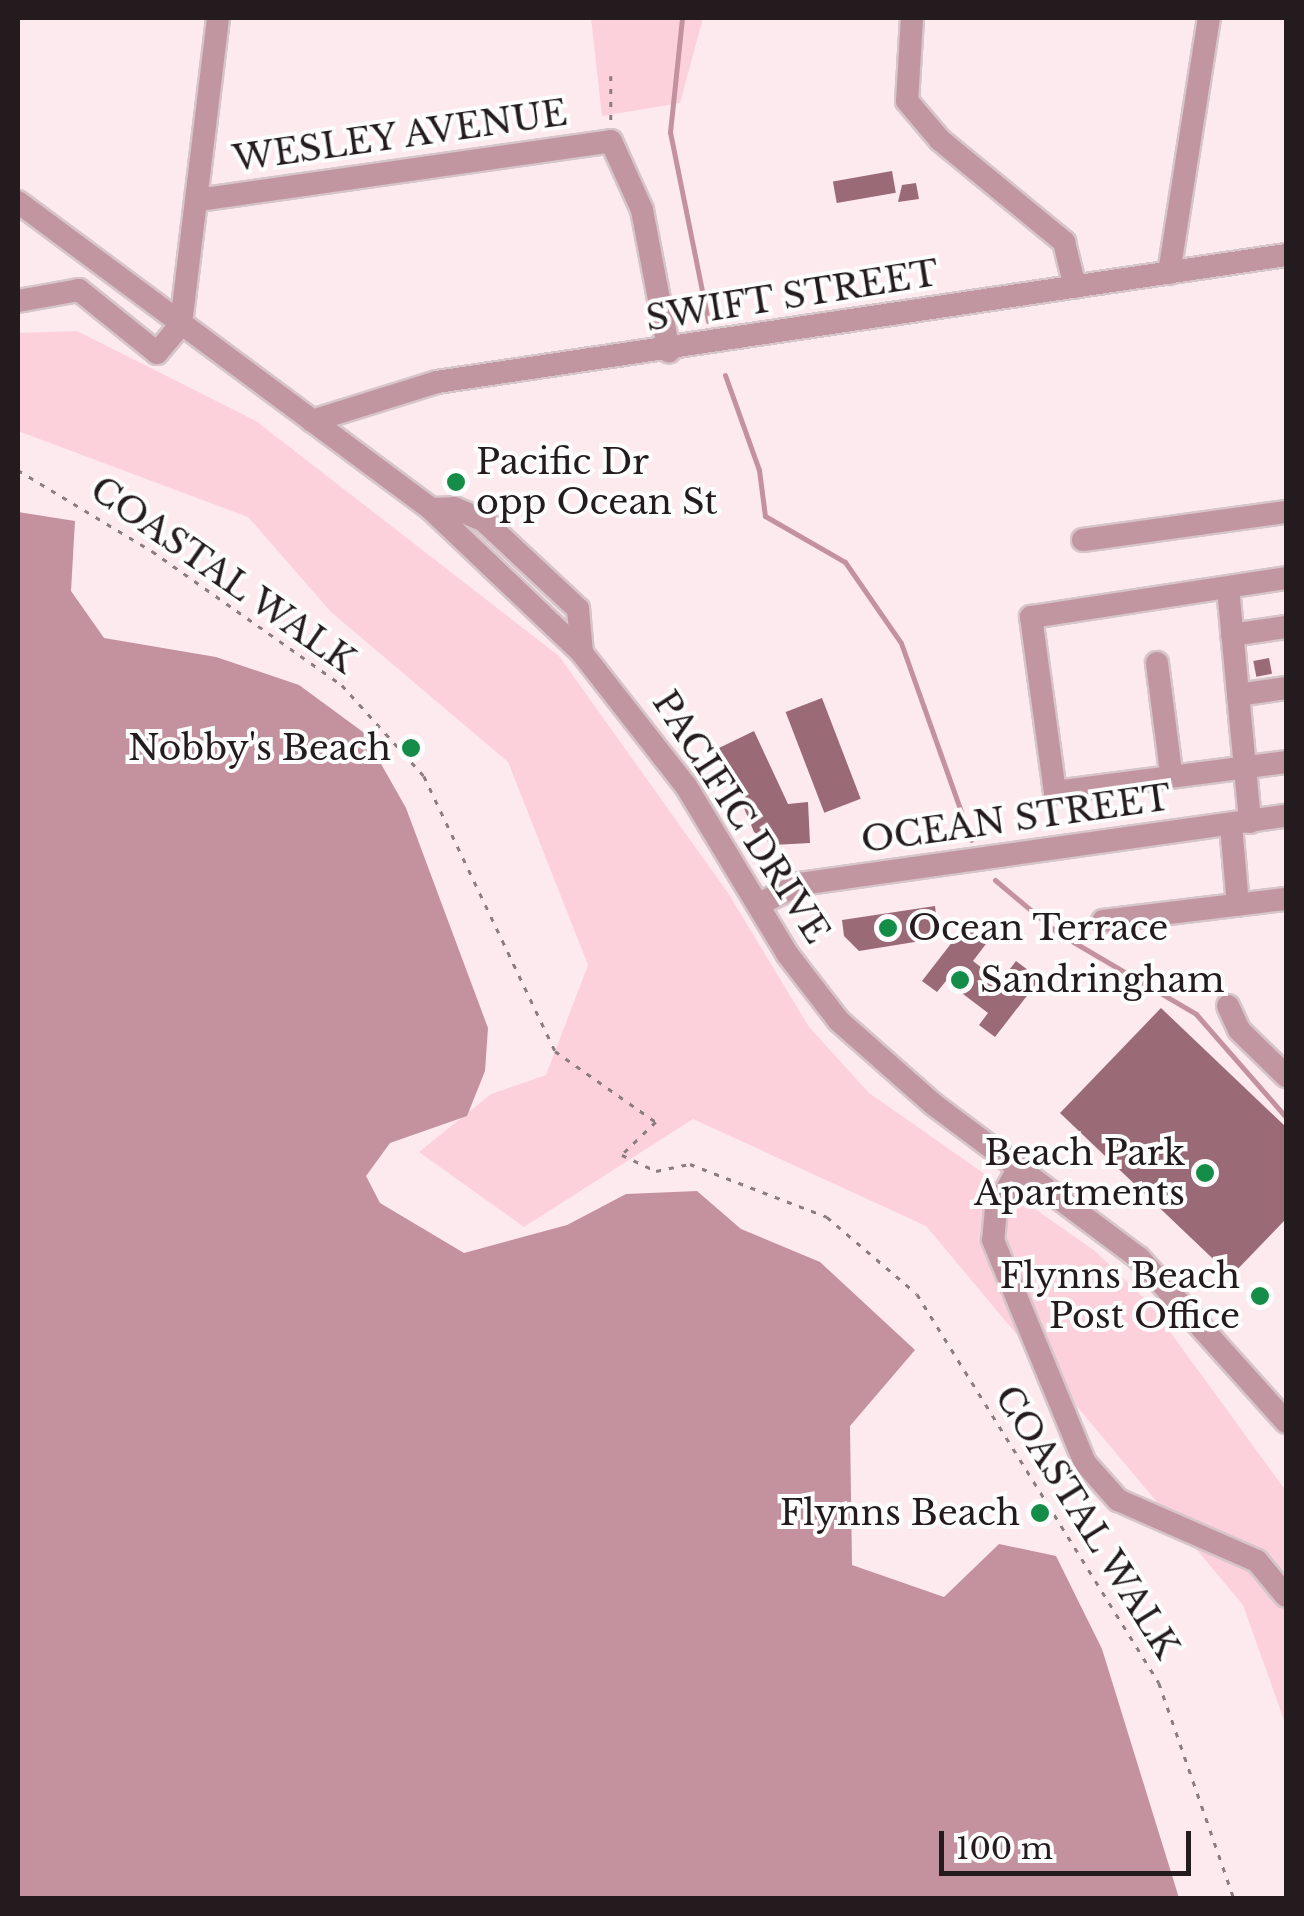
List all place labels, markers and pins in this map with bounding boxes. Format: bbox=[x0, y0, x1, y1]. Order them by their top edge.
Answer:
place label: Pacific Dr opp Ocean St bbox=[476, 441, 718, 523]
marker: Pacific Dr opp Ocean St bbox=[445, 471, 467, 493]
place label: Nobby's Beach bbox=[128, 727, 391, 769]
marker: Nobby's Beach bbox=[400, 737, 422, 759]
place label: Ocean Terrace bbox=[908, 907, 1169, 949]
marker: Ocean Terrace bbox=[877, 917, 899, 939]
place label: Sandringham bbox=[980, 959, 1224, 1001]
marker: Sandringham bbox=[949, 969, 971, 991]
place label: Beach Park Apartments bbox=[974, 1132, 1185, 1214]
marker: Beach Park Apartments bbox=[1194, 1162, 1216, 1184]
place label: Flynns Beach Post Office bbox=[1000, 1255, 1240, 1337]
marker: Flynns Beach Post Office bbox=[1249, 1285, 1271, 1307]
place label: Flynns Beach bbox=[780, 1492, 1020, 1534]
marker: Flynns Beach bbox=[1029, 1502, 1051, 1524]

